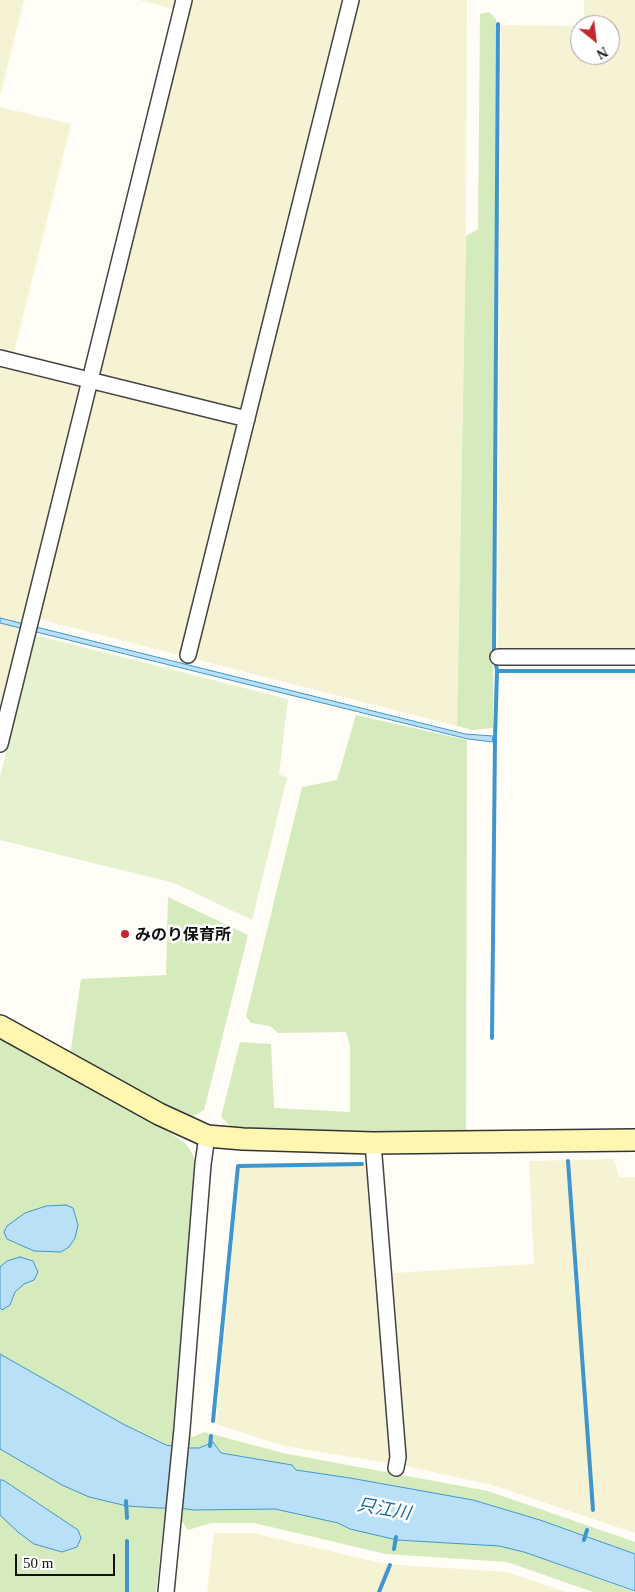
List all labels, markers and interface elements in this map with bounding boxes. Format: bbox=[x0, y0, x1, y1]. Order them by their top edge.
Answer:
north arrow bbox=[570, 15, 620, 65]
text: N bbox=[594, 44, 610, 62]
place label: みのり保育所 bbox=[135, 924, 231, 944]
marker: みのり保育所 bbox=[119, 928, 131, 940]
water label: 只江川 bbox=[356, 1493, 412, 1523]
scale bar bbox=[18, 1544, 118, 1576]
text: 50 m bbox=[23, 1555, 53, 1571]

